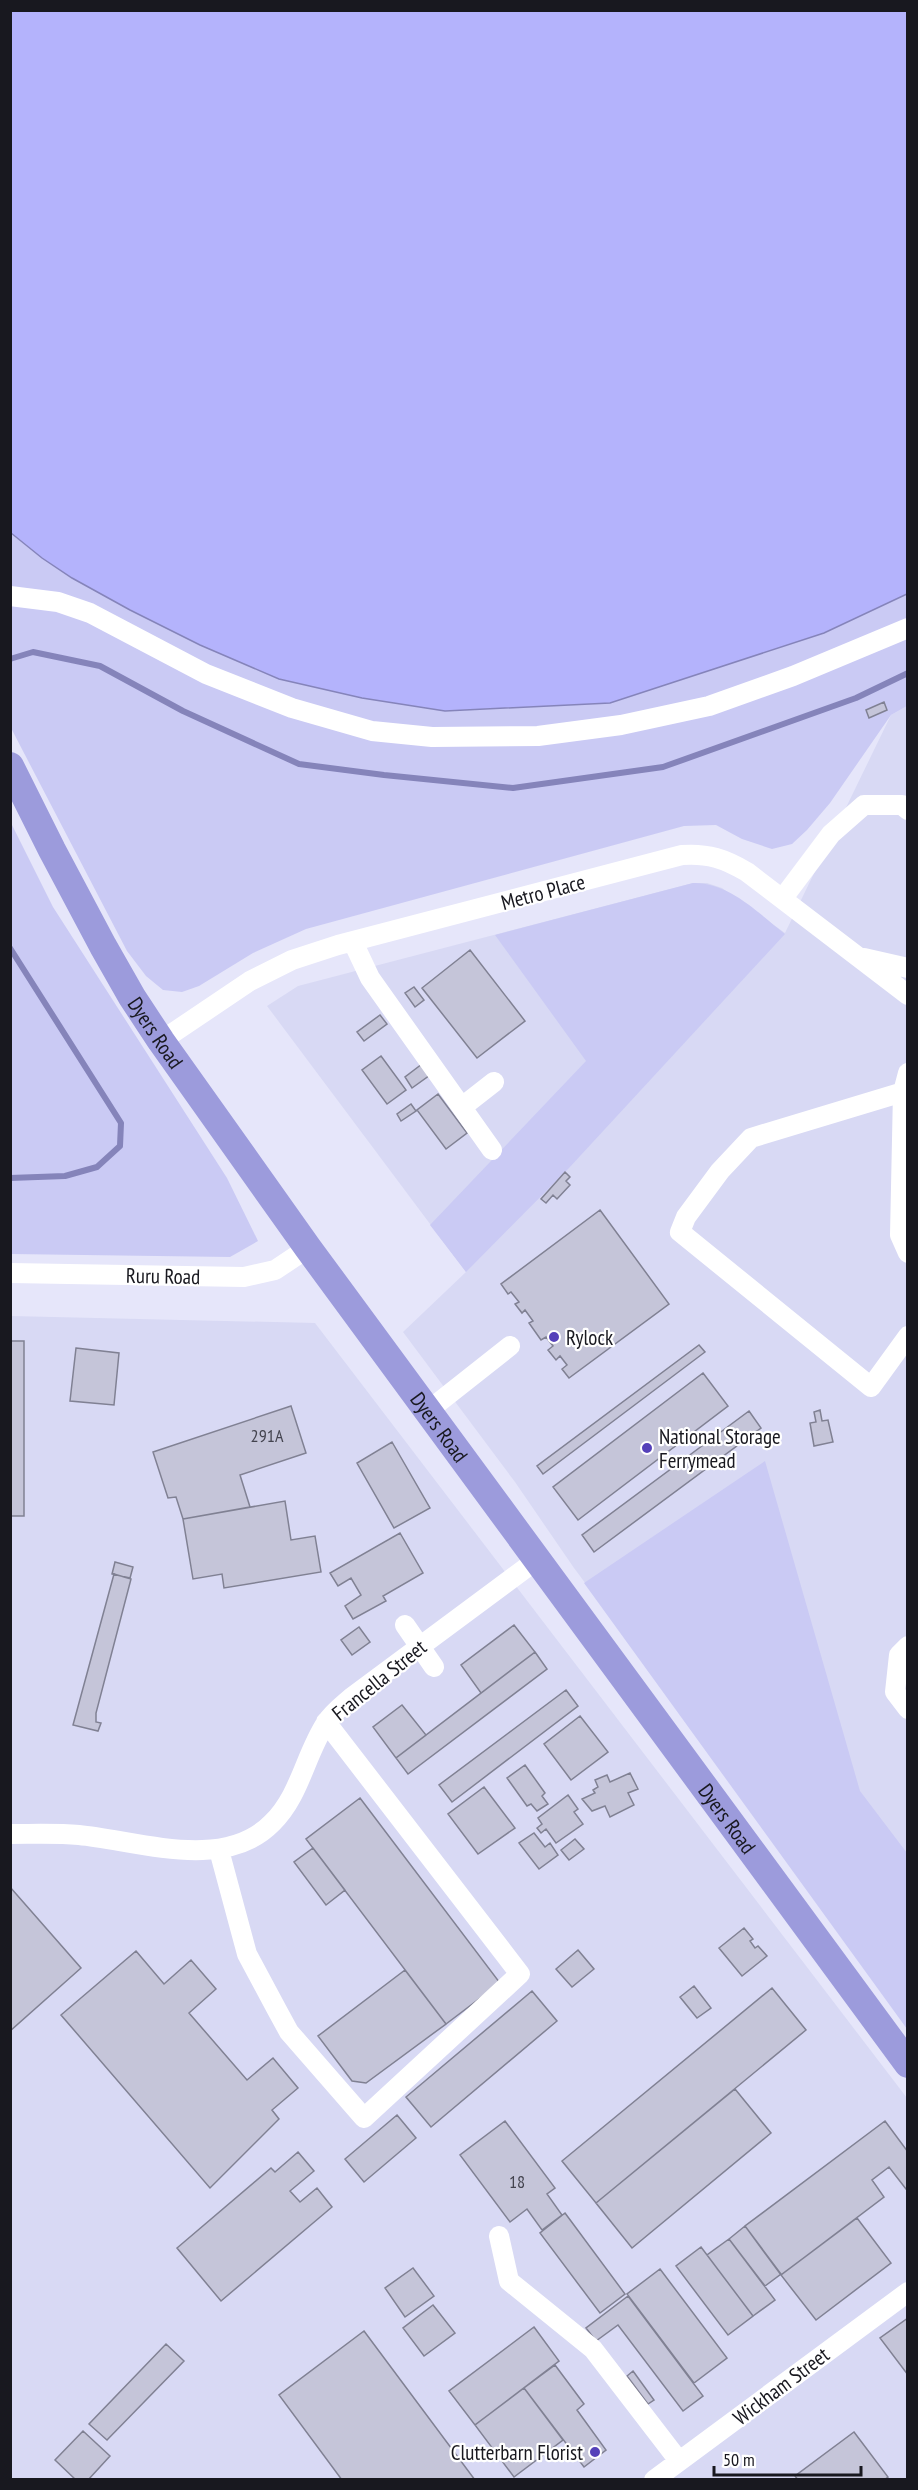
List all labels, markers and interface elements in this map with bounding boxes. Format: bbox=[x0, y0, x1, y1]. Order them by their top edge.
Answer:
street label: Metro Place bbox=[498, 868, 588, 916]
street label: Dyers Road bbox=[122, 992, 190, 1074]
street label: Ruru Road bbox=[126, 1262, 200, 1290]
place label: Rylock bbox=[566, 1324, 613, 1351]
marker: Rylock bbox=[547, 1330, 561, 1344]
street label: Dyers Road bbox=[405, 1387, 474, 1467]
place label: National Storage Ferrymead bbox=[659, 1423, 781, 1474]
house number: 291A bbox=[251, 1424, 284, 1447]
marker: National Storage Ferrymead bbox=[640, 1441, 654, 1455]
street label: Francella Street bbox=[326, 1634, 432, 1726]
street label: Dyers Road bbox=[693, 1778, 762, 1859]
house number: 18 bbox=[509, 2170, 525, 2193]
street label: Wickham Street bbox=[728, 2341, 835, 2431]
place label: Clutterbarn Florist bbox=[451, 2439, 583, 2466]
scale bar bbox=[714, 2439, 861, 2477]
marker: Clutterbarn Florist bbox=[588, 2445, 602, 2459]
text: 50 m bbox=[723, 2448, 755, 2471]

